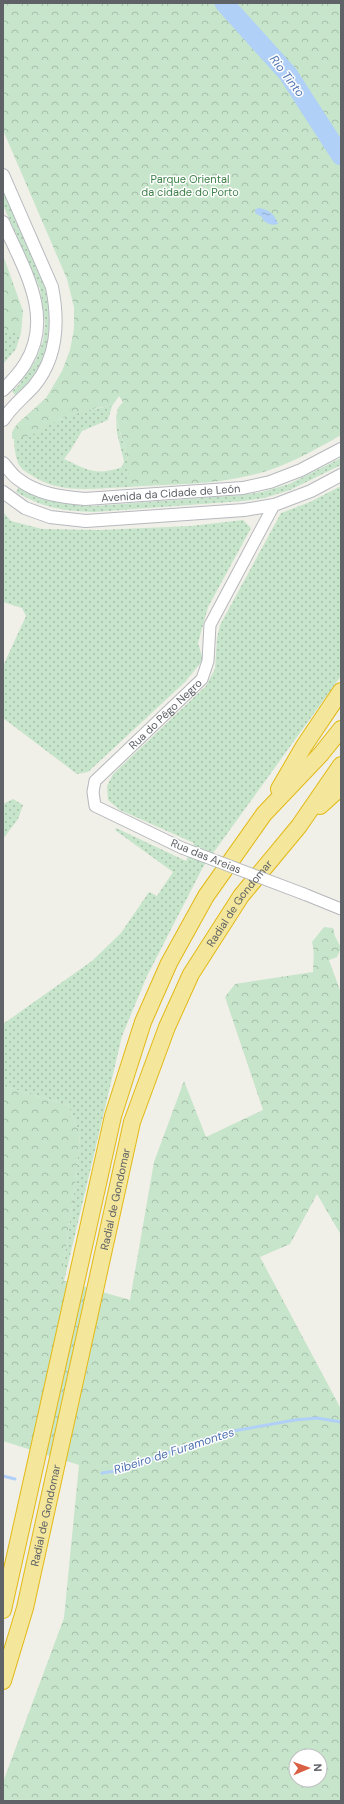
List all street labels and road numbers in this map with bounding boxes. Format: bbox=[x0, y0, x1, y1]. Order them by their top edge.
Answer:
street label: Avenida da Cidade de León bbox=[101, 481, 241, 505]
street label: Rua do Pêgo Negro bbox=[126, 676, 205, 752]
street label: Rua das Areias bbox=[169, 836, 243, 876]
street label: Radial de Gondomar bbox=[203, 857, 275, 949]
street label: Radial de Gondomar bbox=[97, 1147, 133, 1251]
street label: Radial de Gondomar bbox=[27, 1463, 63, 1568]

